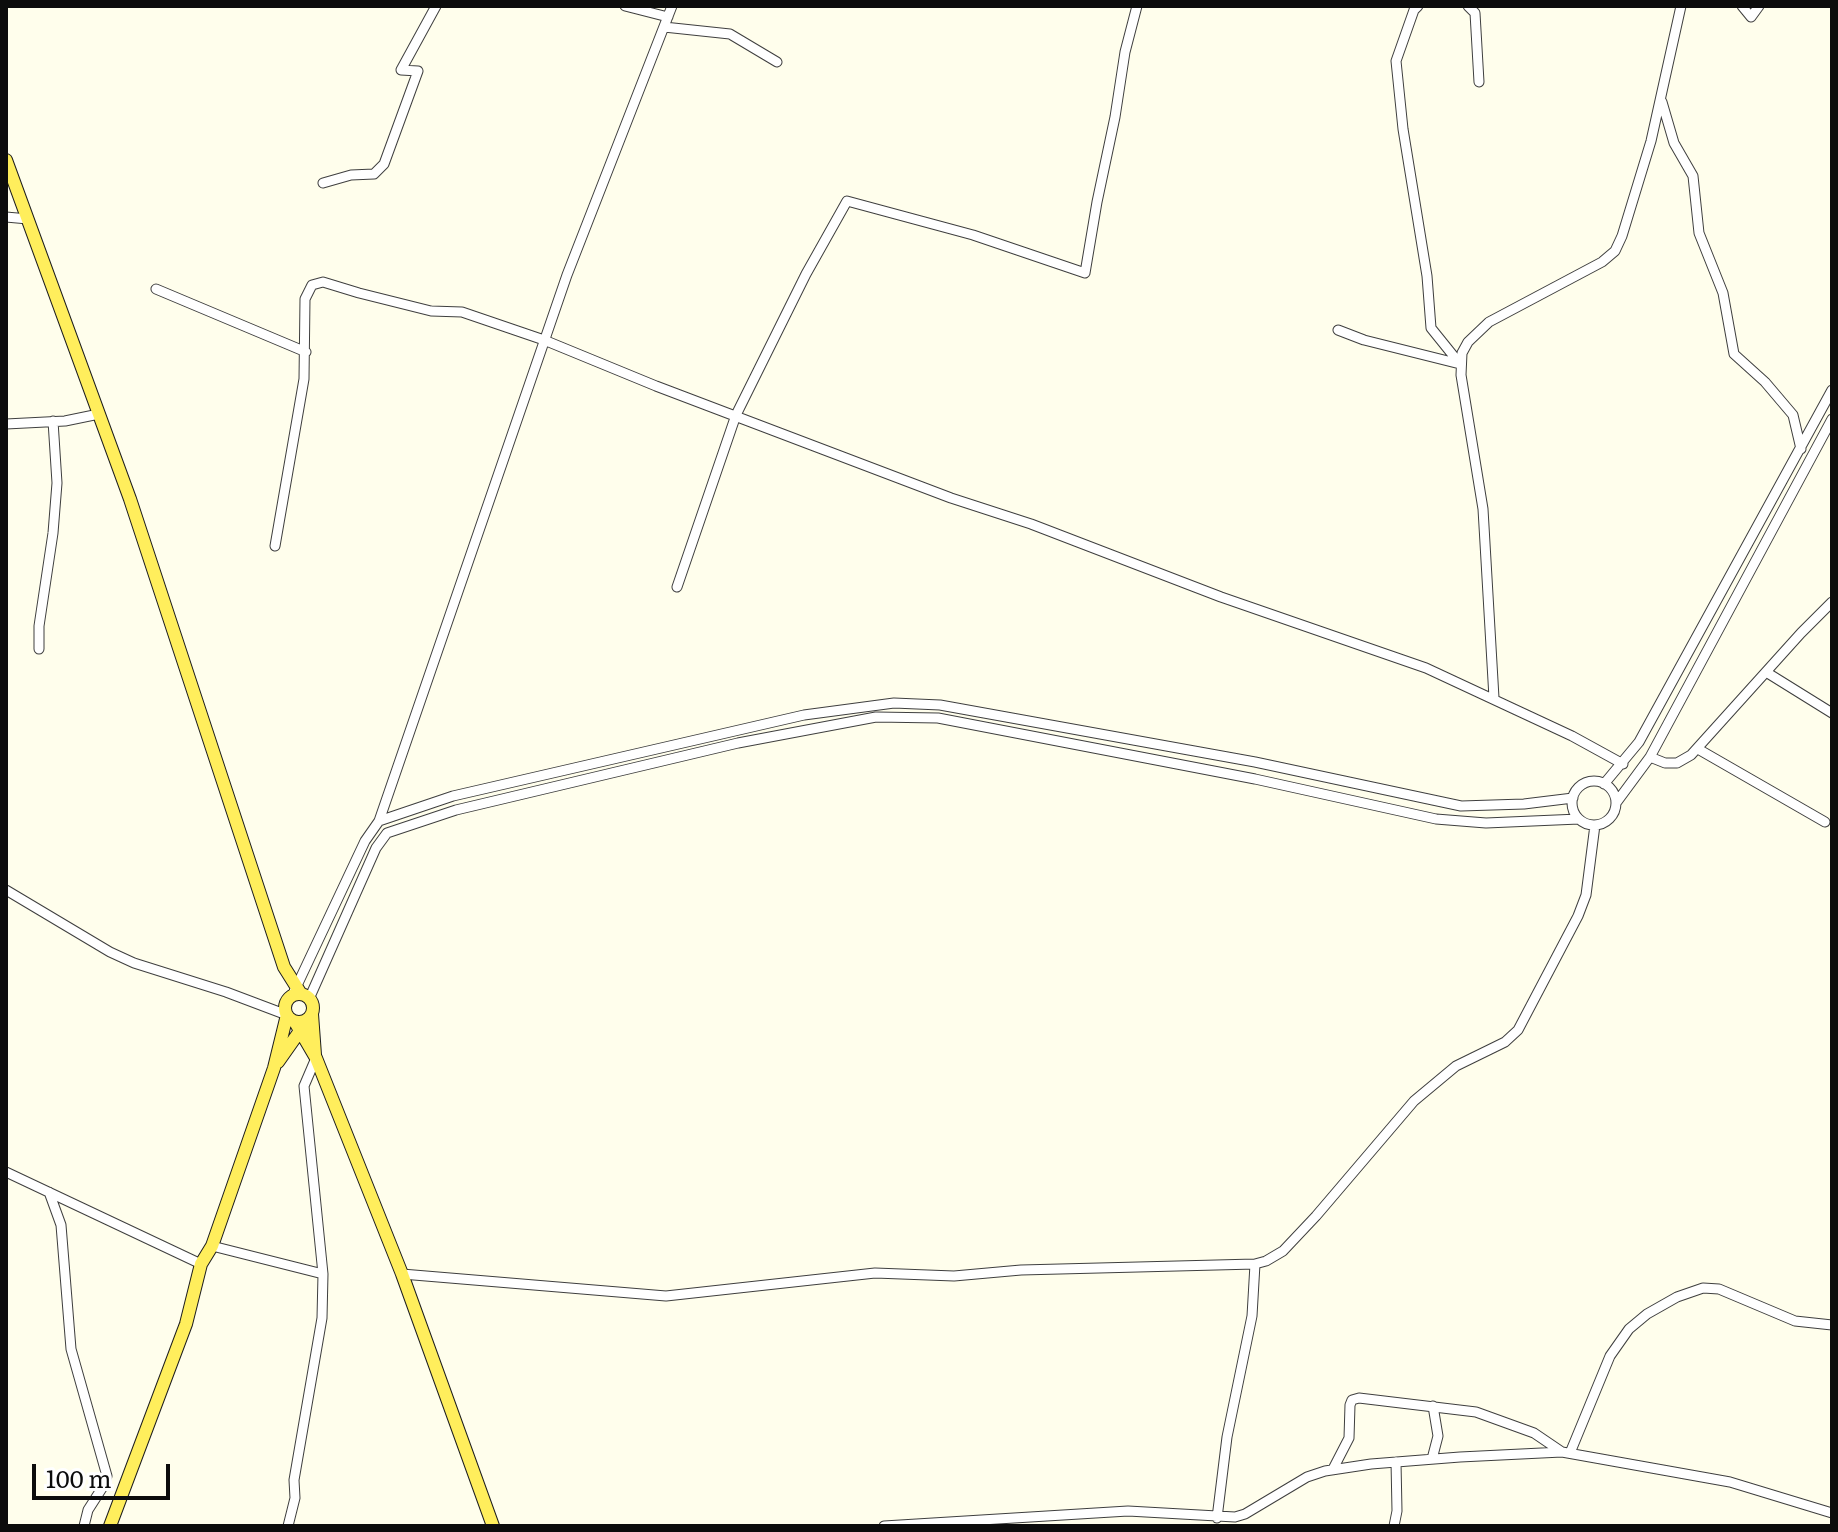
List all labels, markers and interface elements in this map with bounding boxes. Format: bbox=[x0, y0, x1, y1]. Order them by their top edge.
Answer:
scale bar bbox=[36, 1448, 174, 1498]
text: 100 m bbox=[46, 1460, 112, 1495]

